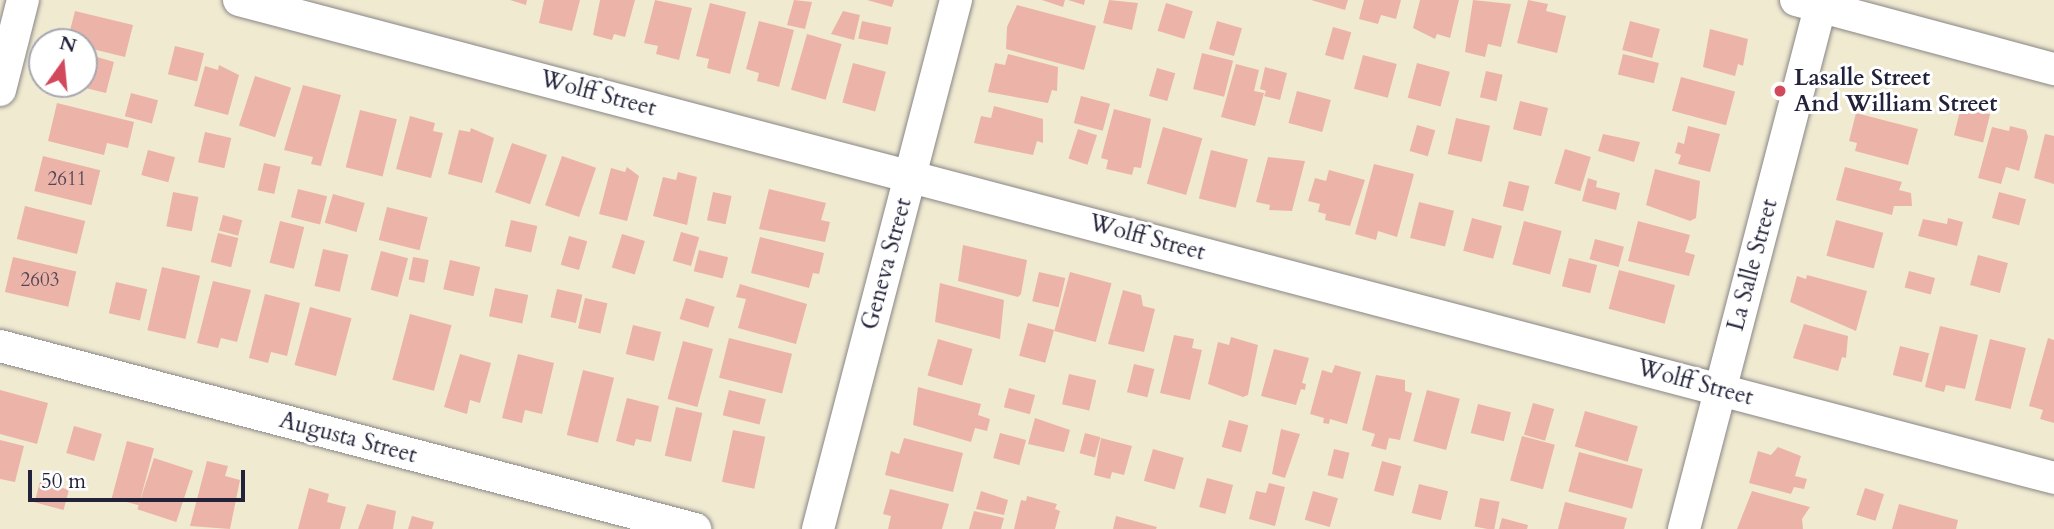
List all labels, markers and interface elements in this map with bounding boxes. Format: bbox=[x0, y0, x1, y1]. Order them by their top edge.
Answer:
north arrow bbox=[28, 28, 98, 98]
text: N bbox=[57, 30, 79, 59]
place label: Lasalle Street And William Street bbox=[1794, 64, 1997, 118]
street label: Wolff Street bbox=[537, 65, 659, 123]
marker: Lasalle Street And William Street bbox=[1772, 83, 1788, 99]
house number: 2611 bbox=[48, 169, 86, 191]
street label: Geneva Street bbox=[856, 195, 918, 333]
street label: La Salle Street bbox=[1722, 196, 1784, 334]
street label: Wolff Street bbox=[1086, 209, 1208, 267]
house number: 2603 bbox=[21, 270, 59, 292]
street label: Wolff Street bbox=[1634, 354, 1756, 412]
street label: Augusta Street bbox=[276, 406, 420, 470]
scale bar bbox=[32, 456, 248, 500]
text: 50 m bbox=[41, 467, 86, 496]

